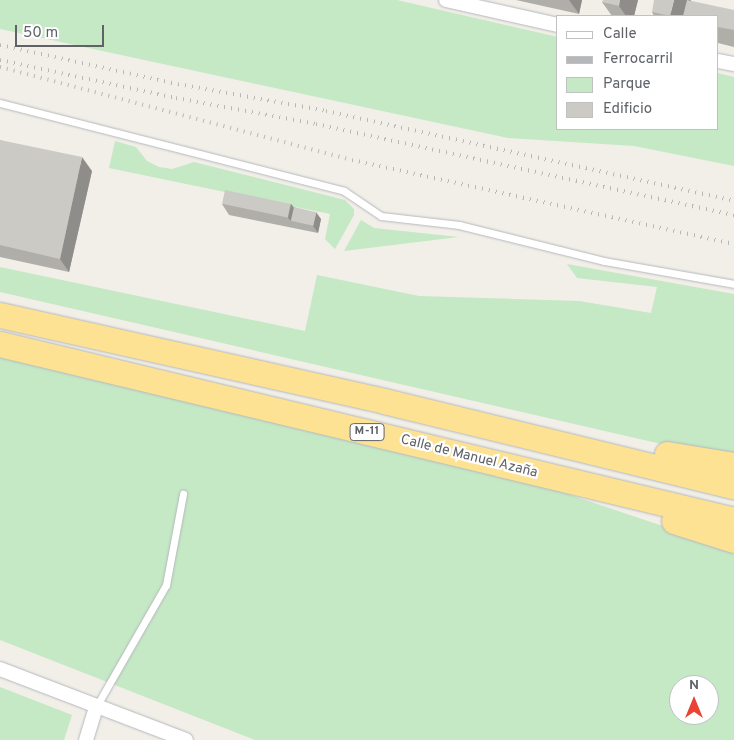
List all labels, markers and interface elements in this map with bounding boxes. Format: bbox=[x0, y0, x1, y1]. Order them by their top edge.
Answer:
scale bar bbox=[18, 15, 106, 47]
legend bbox=[556, 15, 719, 130]
text: 50 m bbox=[23, 24, 58, 43]
text: Calle bbox=[603, 25, 637, 44]
text: Ferrocarril bbox=[603, 50, 673, 69]
text: Parque bbox=[603, 75, 651, 94]
text: Edificio bbox=[603, 100, 652, 119]
road number: M-11 bbox=[350, 422, 384, 442]
street label: Calle de Manuel Azaña bbox=[398, 432, 540, 482]
north arrow bbox=[669, 675, 719, 725]
text: N bbox=[689, 677, 699, 694]

